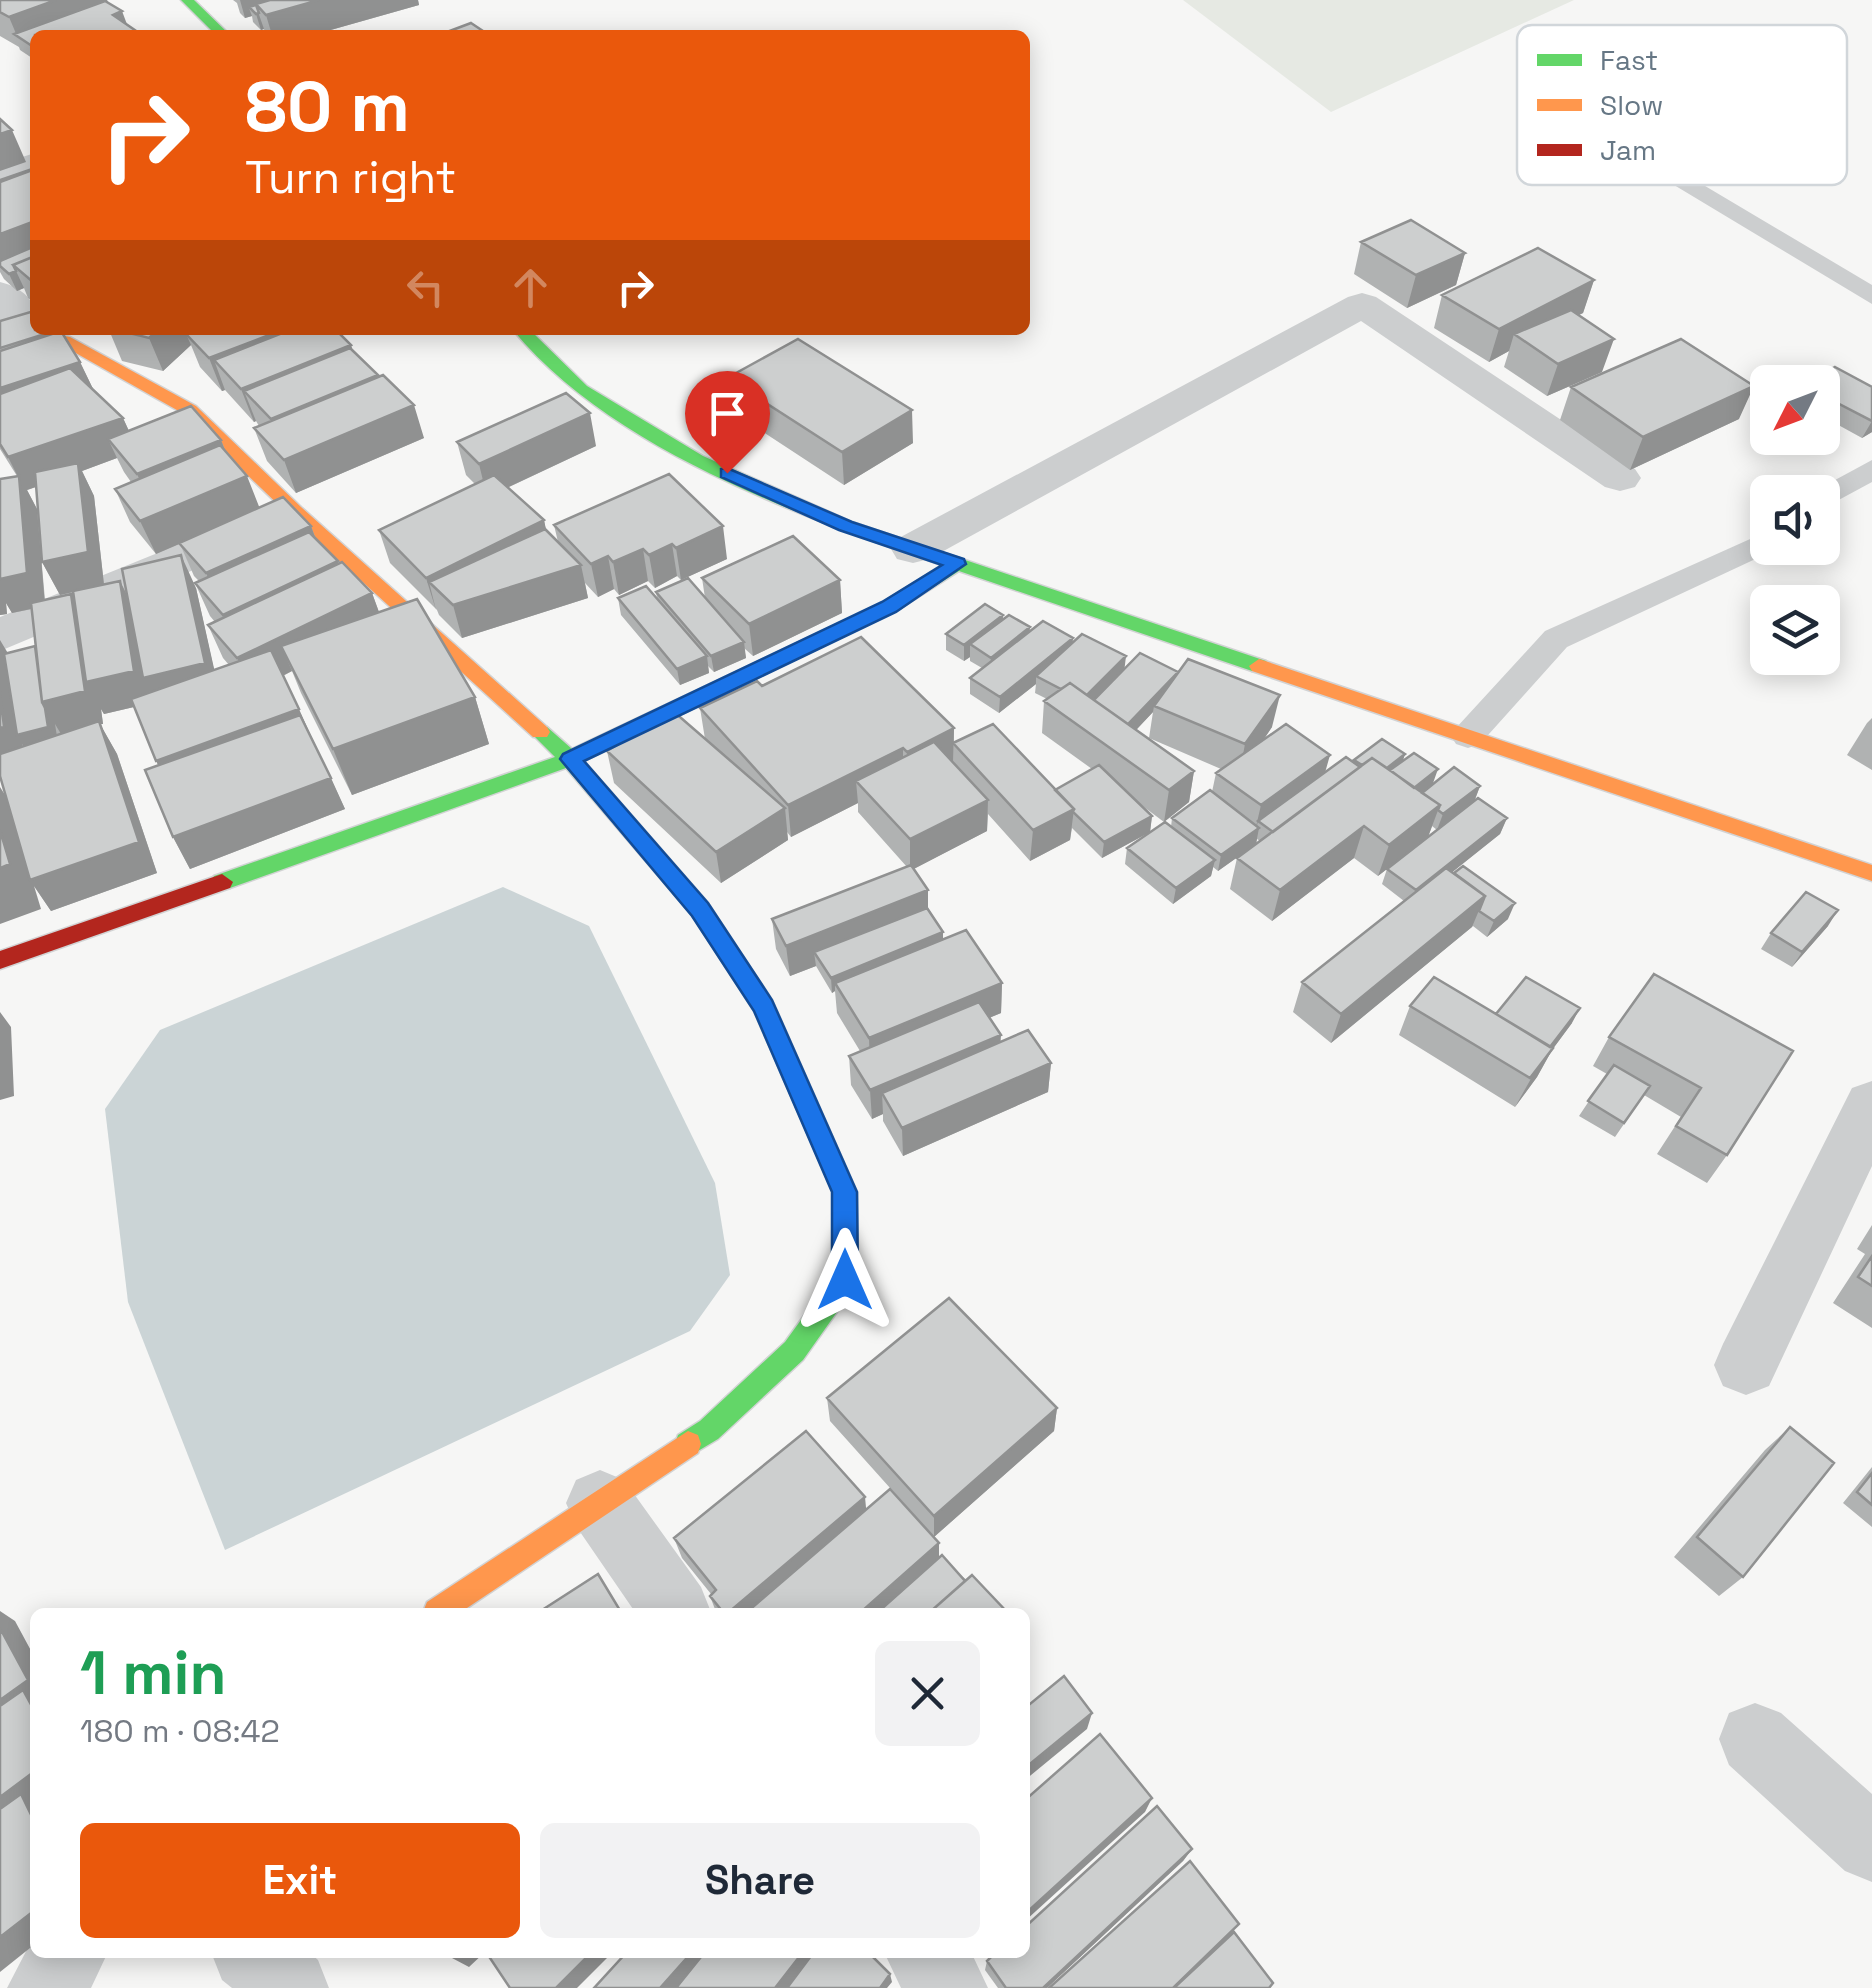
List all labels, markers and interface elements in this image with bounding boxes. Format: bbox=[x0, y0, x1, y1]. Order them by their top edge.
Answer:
legend bbox=[1517, 25, 1847, 185]
text: Fast bbox=[1600, 42, 1658, 78]
text: 80 m bbox=[245, 62, 410, 151]
icon: right bbox=[80, 70, 210, 200]
text: Slow bbox=[1600, 87, 1663, 123]
text: Jam bbox=[1600, 132, 1656, 168]
text: Turn right bbox=[245, 149, 456, 206]
icon: left bbox=[398, 260, 453, 315]
icon: ahead bbox=[503, 260, 558, 315]
icon: right bbox=[608, 260, 663, 315]
north arrow bbox=[1750, 365, 1840, 455]
map controls bbox=[1750, 365, 1840, 675]
pin bbox=[685, 371, 770, 474]
icon: arrive bbox=[700, 386, 755, 441]
button: sound bbox=[1750, 475, 1840, 565]
button: layers bbox=[1750, 585, 1840, 675]
position arrow bbox=[793, 1228, 897, 1332]
text: 1 min bbox=[80, 1635, 227, 1712]
button: close bbox=[875, 1641, 980, 1746]
text: 180 m · 08:42 bbox=[80, 1711, 280, 1751]
button: Exit bbox=[80, 1823, 520, 1938]
button: Share bbox=[540, 1823, 980, 1938]

